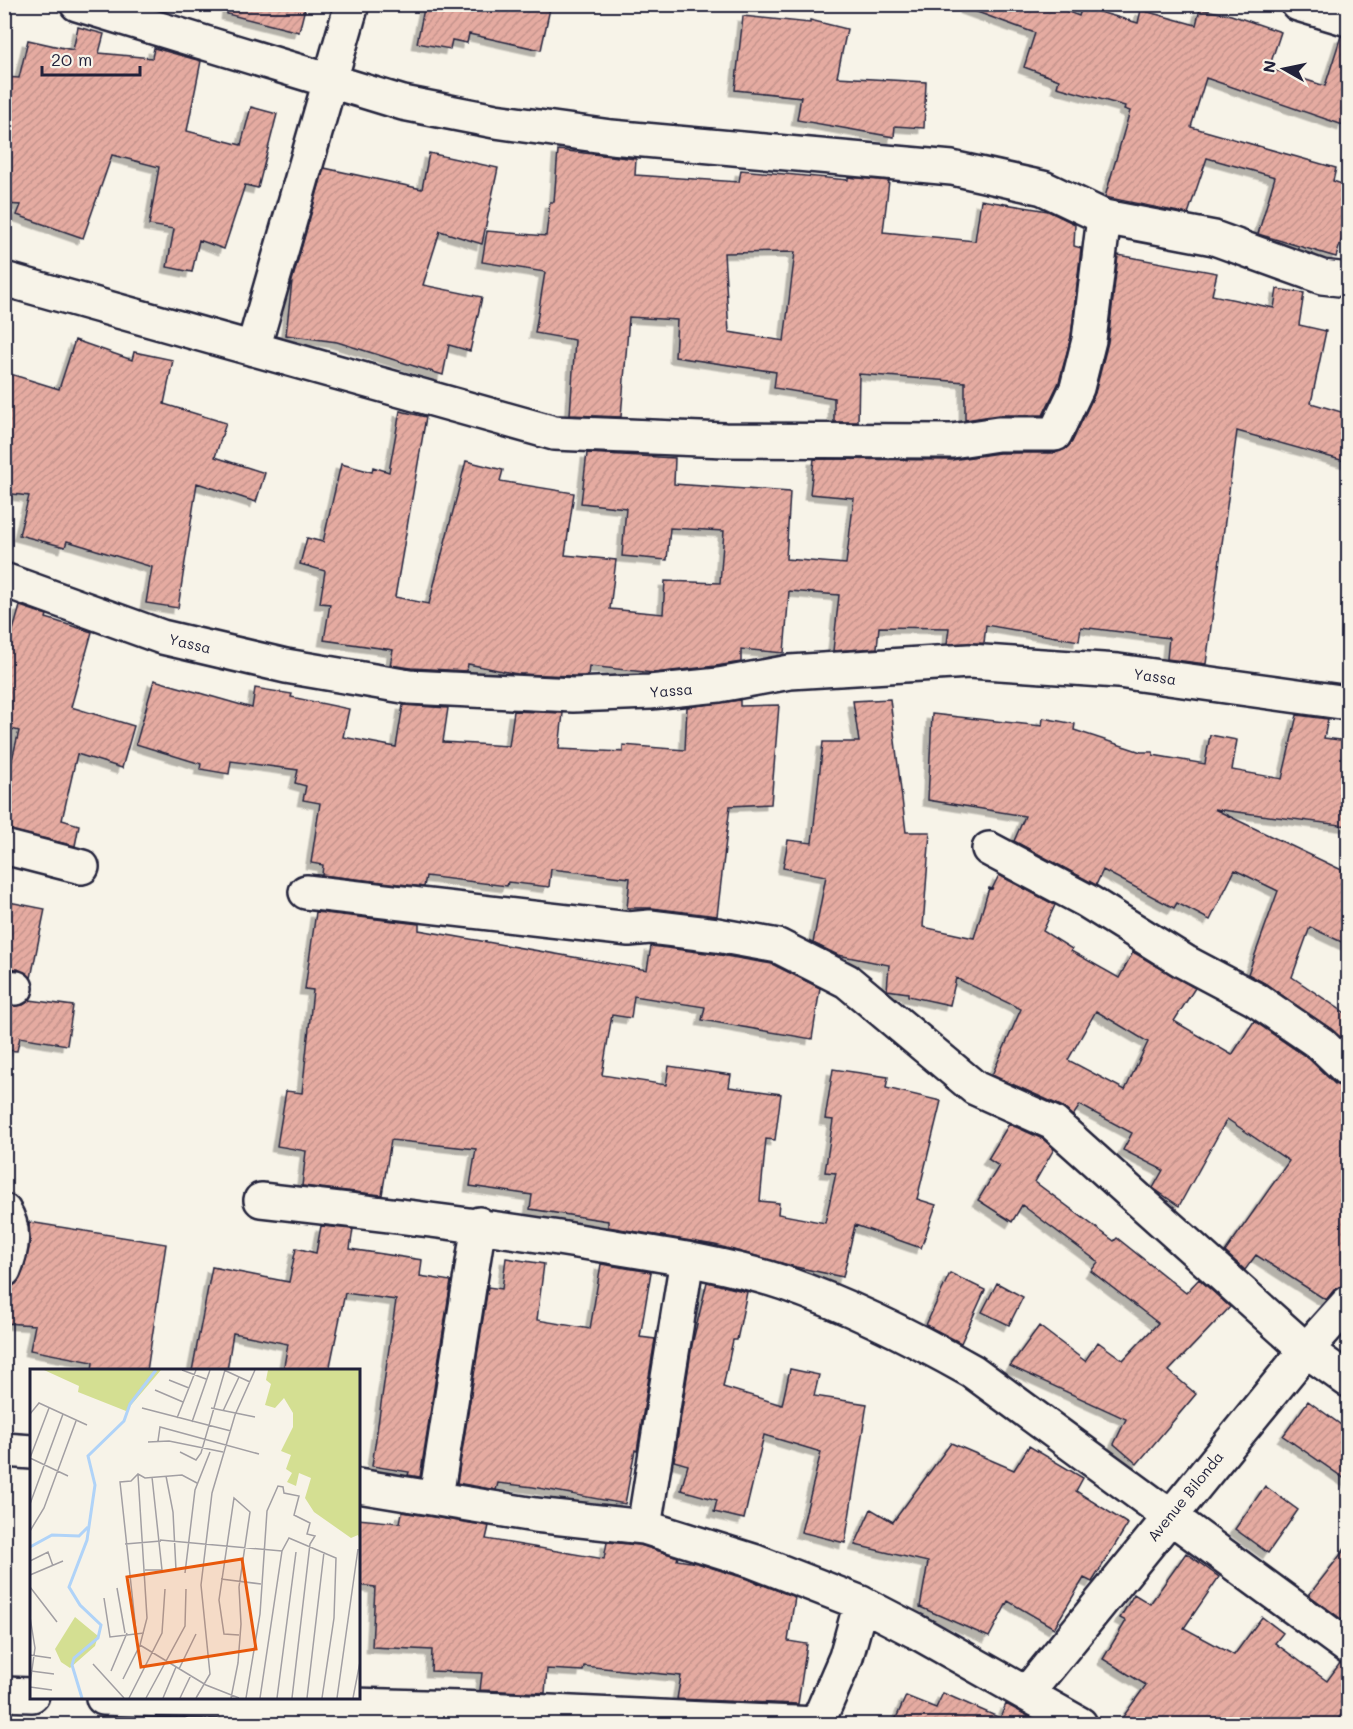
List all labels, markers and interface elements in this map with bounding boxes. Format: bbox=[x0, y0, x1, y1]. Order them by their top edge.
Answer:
scale bar bbox=[42, 39, 140, 77]
north arrow bbox=[1254, 39, 1314, 99]
text: 20 m bbox=[51, 47, 92, 71]
text: N bbox=[1257, 59, 1280, 74]
street label: Yassa bbox=[167, 628, 213, 658]
street label: Yassa bbox=[1132, 663, 1178, 689]
street label: Yassa bbox=[649, 678, 693, 702]
inset map bbox=[30, 1369, 360, 1699]
street label: Avenue Bilonda bbox=[1142, 1447, 1228, 1545]

